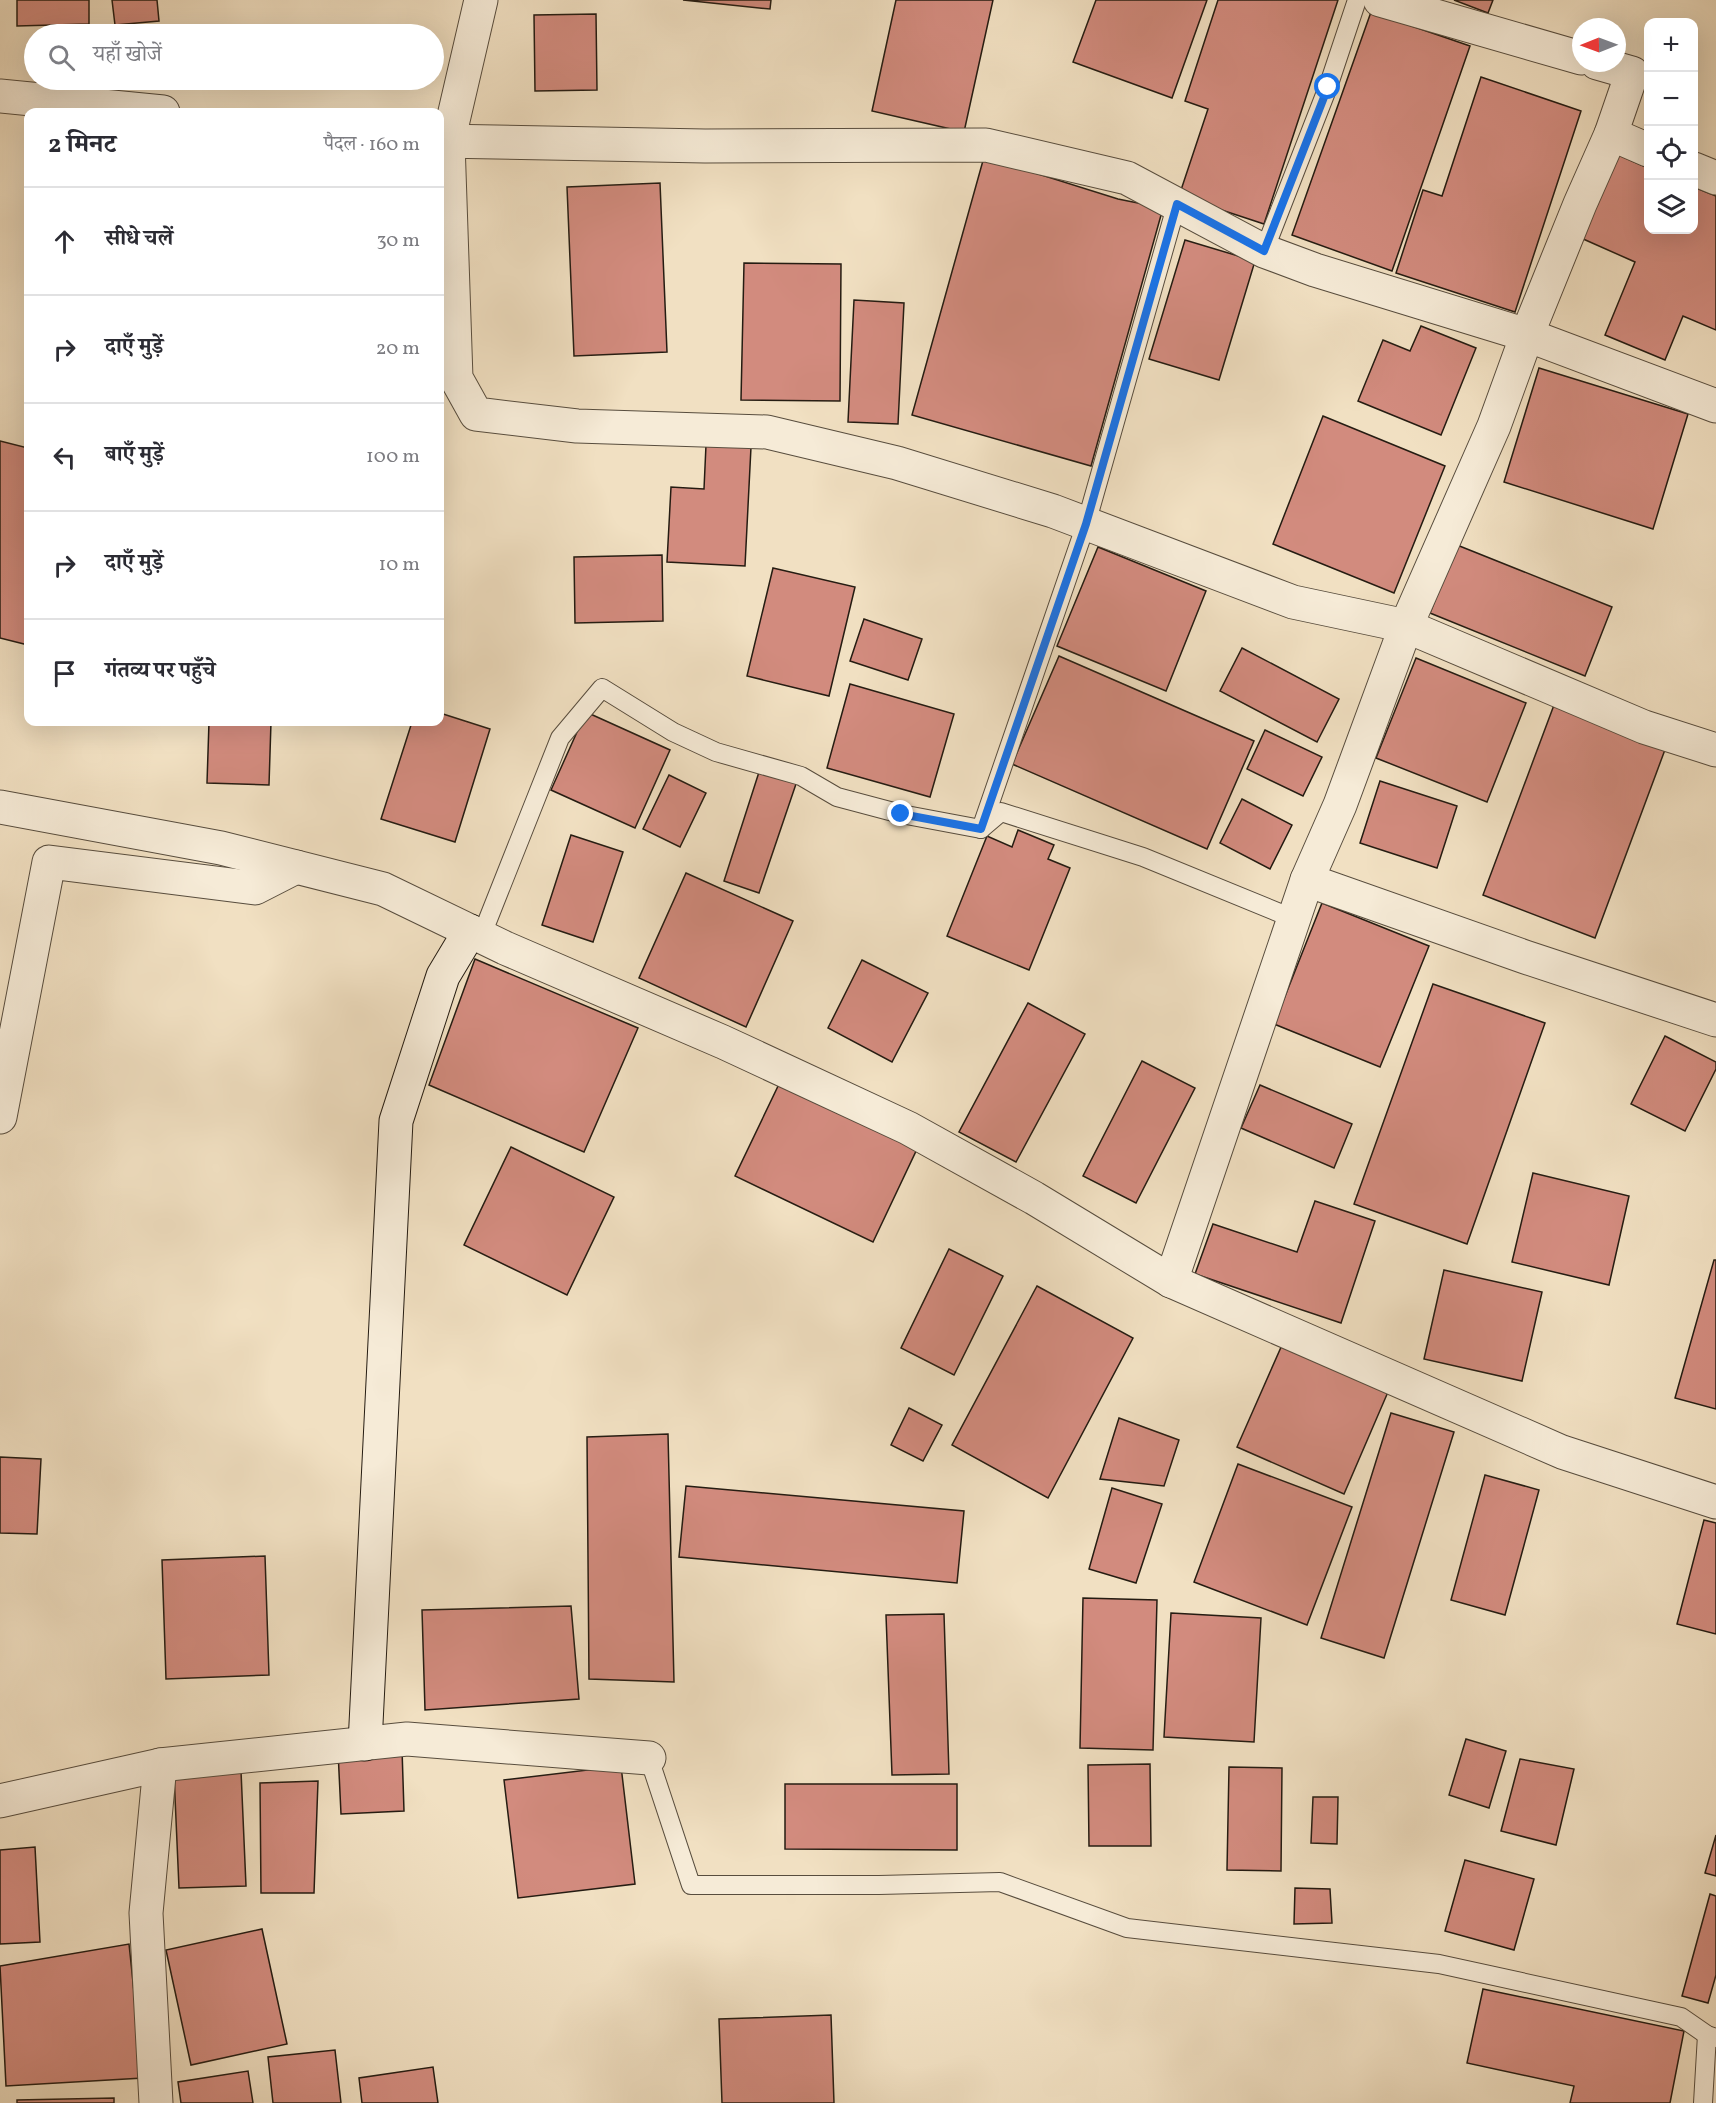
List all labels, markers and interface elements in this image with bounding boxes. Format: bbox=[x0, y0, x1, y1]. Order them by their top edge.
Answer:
north arrow bbox=[1572, 18, 1626, 72]
map controls bbox=[1644, 18, 1698, 234]
button: + bbox=[1644, 18, 1698, 72]
search box bbox=[24, 24, 444, 90]
text: यहाँ खोजें bbox=[93, 40, 162, 71]
icon: search bbox=[45, 41, 78, 74]
button: − bbox=[1644, 72, 1698, 126]
route start bbox=[1314, 73, 1340, 99]
button: locate bbox=[1644, 126, 1698, 180]
text: 2 मिनट bbox=[48, 127, 116, 163]
text: पैदल · 160 m bbox=[324, 131, 420, 159]
button: layers bbox=[1644, 180, 1698, 234]
text: सीधे चलें bbox=[105, 224, 173, 255]
icon: ahead bbox=[48, 225, 81, 258]
text: 30 m bbox=[376, 227, 420, 255]
text: दाएँ मुड़ें bbox=[105, 332, 163, 363]
icon: right bbox=[48, 333, 81, 366]
text: 20 m bbox=[376, 335, 420, 363]
text: बाएँ मुड़ें bbox=[105, 440, 164, 471]
icon: left bbox=[48, 441, 81, 474]
text: 100 m bbox=[366, 443, 420, 471]
text: दाएँ मुड़ें bbox=[105, 548, 163, 579]
icon: right bbox=[48, 549, 81, 582]
text: 10 m bbox=[379, 551, 420, 579]
text: गंतव्य पर पहुँचे bbox=[105, 656, 216, 687]
icon: arrive bbox=[48, 657, 81, 690]
route end bbox=[887, 800, 913, 826]

